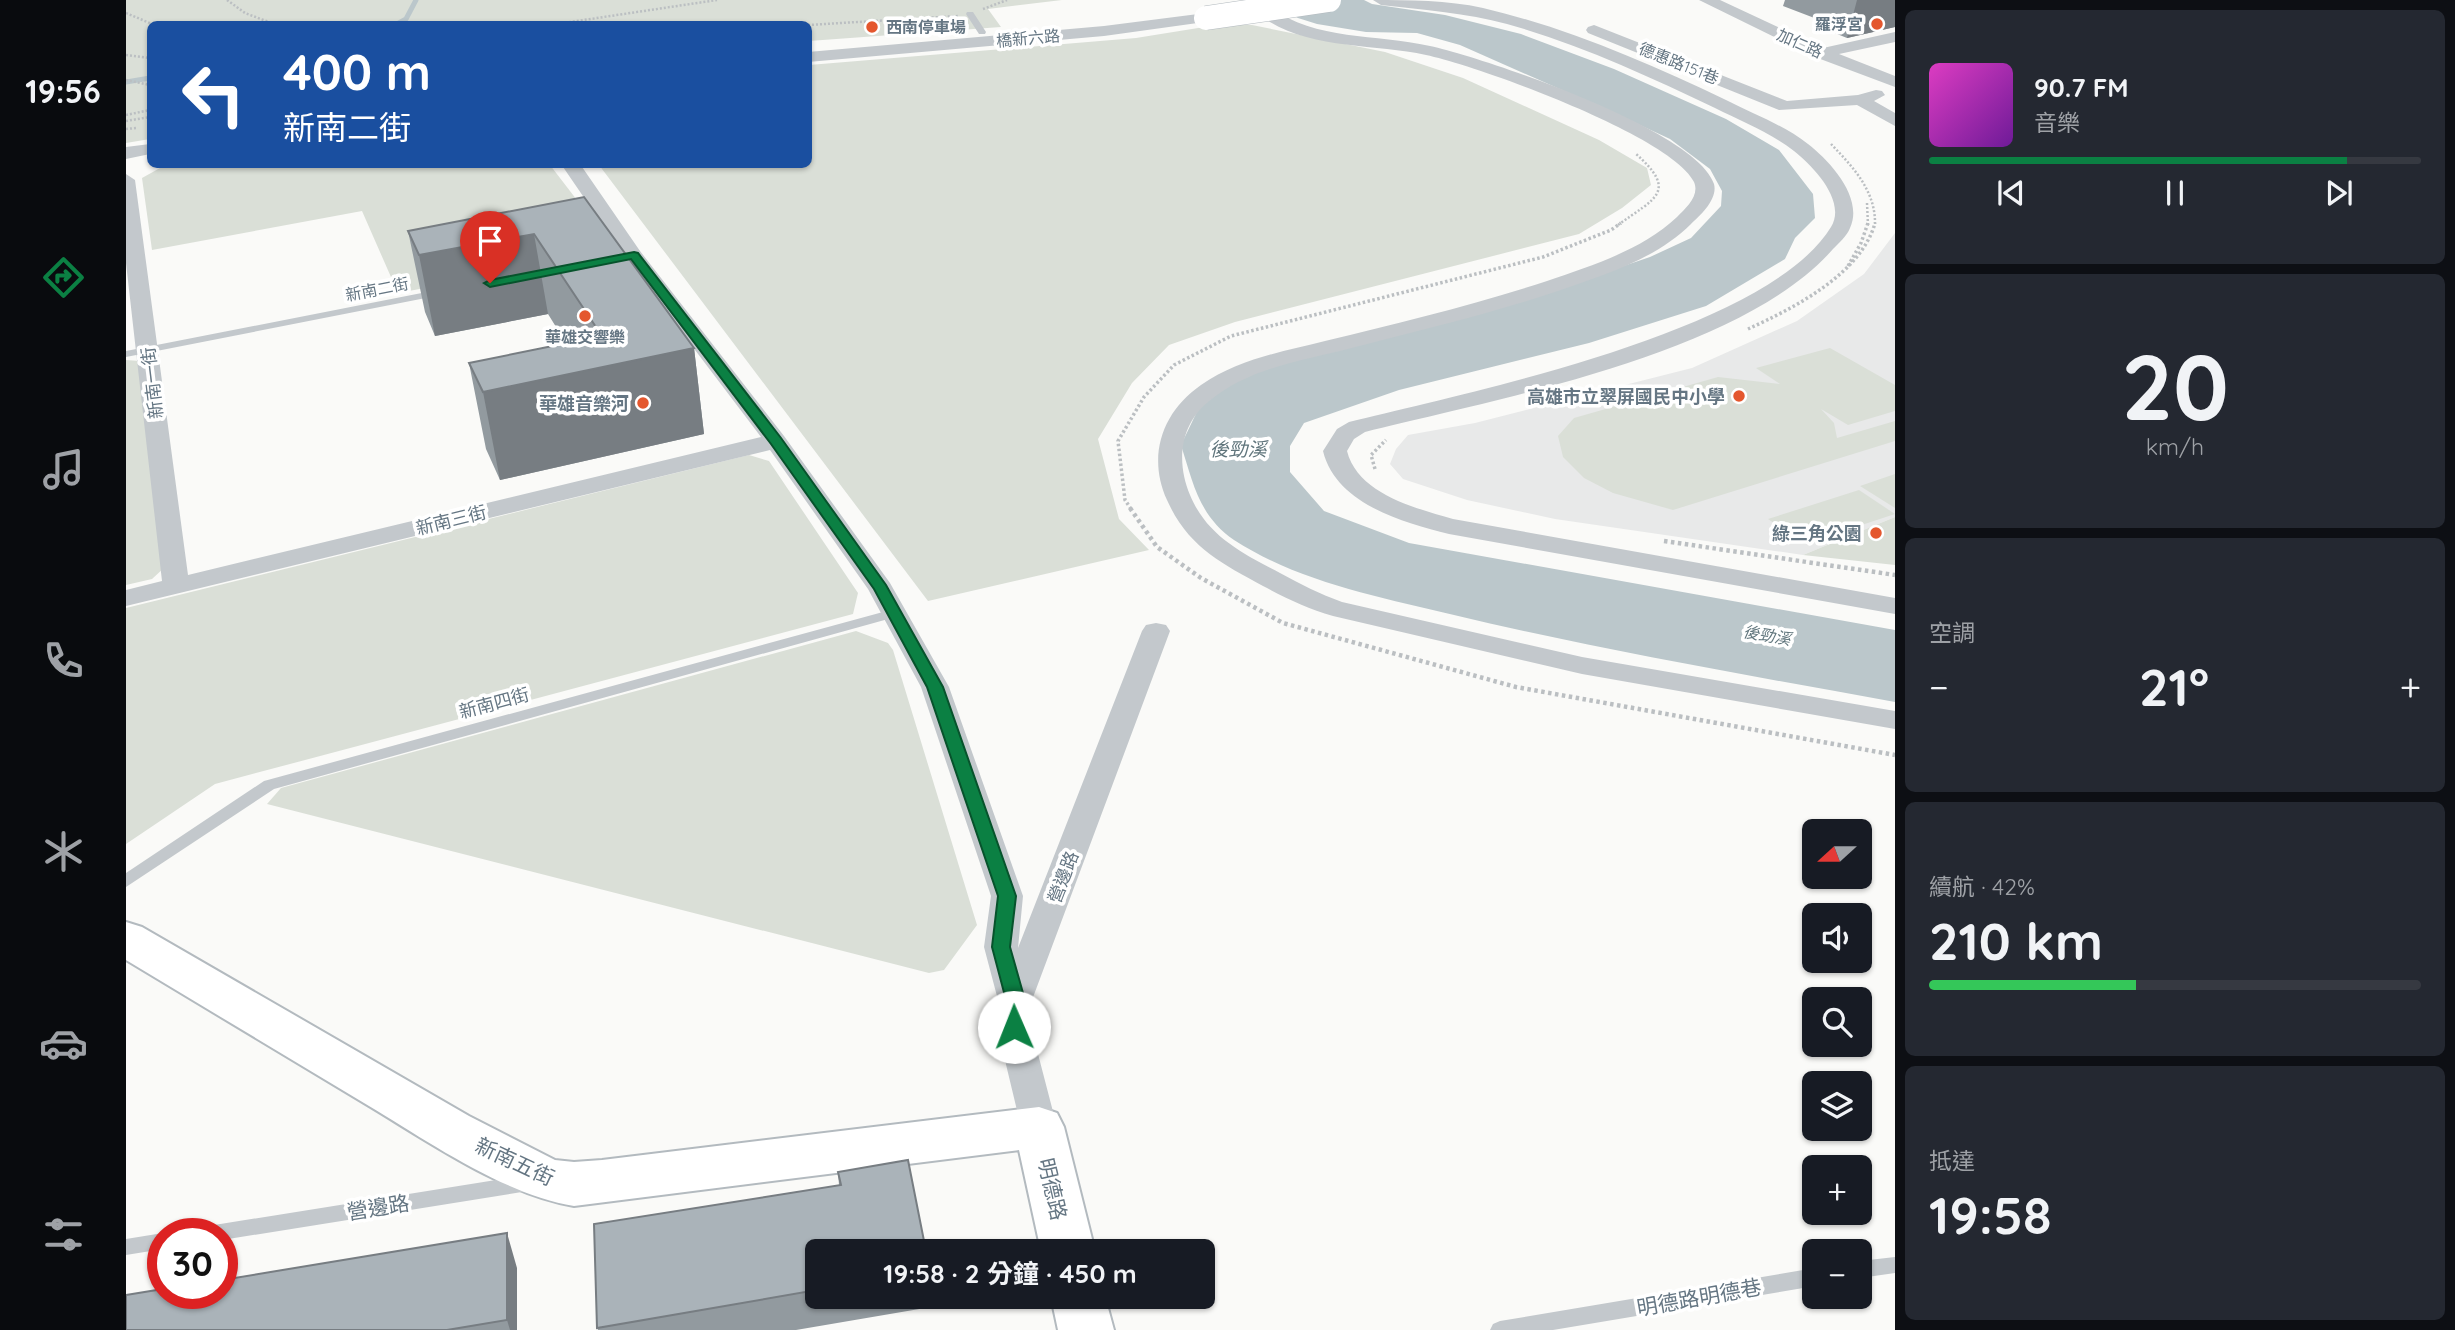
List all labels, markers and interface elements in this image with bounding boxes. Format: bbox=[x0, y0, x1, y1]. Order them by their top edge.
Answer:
place label: 羅浮宮 bbox=[1815, 14, 1863, 34]
marker: 羅浮宮 bbox=[1869, 16, 1885, 32]
place label: 西南停車場 bbox=[886, 17, 966, 37]
marker: 西南停車場 bbox=[864, 19, 880, 35]
street label: 加仁路 bbox=[1774, 24, 1826, 62]
street label: 橋新六路 bbox=[995, 25, 1061, 51]
street label: 德惠路151巷 bbox=[1636, 38, 1722, 88]
text: 400 m bbox=[283, 41, 431, 102]
icon: left bbox=[168, 49, 259, 140]
text: 19:56 bbox=[25, 71, 101, 111]
text: 90.7 FM bbox=[2034, 71, 2129, 104]
text: 新南二街 bbox=[283, 107, 411, 147]
text: 音樂 bbox=[2034, 108, 2080, 137]
icon: previous bbox=[1992, 174, 2030, 212]
icon: pause bbox=[2156, 174, 2194, 212]
icon: next bbox=[2320, 174, 2358, 212]
pin bbox=[460, 211, 520, 283]
icon: arrive bbox=[471, 222, 509, 260]
icon: directions bbox=[39, 253, 88, 302]
street label: 新南二街 bbox=[344, 273, 410, 305]
marker: 華雄交響樂 bbox=[577, 308, 593, 324]
place label: 華雄交響樂 bbox=[545, 327, 625, 347]
text: 20 bbox=[2121, 329, 2229, 443]
street label: 新南一街 bbox=[136, 346, 168, 420]
place label: 高雄市立翠屏國民中小學 bbox=[1527, 385, 1725, 408]
marker: 高雄市立翠屏國民中小學 bbox=[1731, 388, 1747, 404]
place label: 華雄音樂河 bbox=[539, 392, 629, 415]
marker: 華雄音樂河 bbox=[635, 395, 651, 411]
text: km/h bbox=[2146, 432, 2204, 461]
water label: 後勁溪 bbox=[1209, 437, 1269, 461]
icon: music bbox=[39, 445, 88, 494]
street label: 新南三街 bbox=[413, 500, 489, 540]
place label: 綠三角公園 bbox=[1772, 522, 1862, 545]
marker: 綠三角公園 bbox=[1868, 525, 1884, 541]
text: 空調 bbox=[1929, 618, 1975, 647]
water label: 後勁溪 bbox=[1742, 621, 1794, 649]
icon: phone bbox=[39, 636, 88, 685]
text: 21° bbox=[2139, 654, 2209, 719]
text: − bbox=[1929, 663, 1949, 711]
text: + bbox=[2400, 663, 2421, 711]
street label: 新南四街 bbox=[456, 683, 532, 723]
north arrow bbox=[1802, 819, 1872, 889]
map controls bbox=[1802, 819, 1872, 1309]
icon: climate bbox=[39, 827, 88, 876]
street label: 營邊路 bbox=[1043, 848, 1083, 906]
text: 續航 · 42% bbox=[1929, 872, 2035, 901]
button: sound bbox=[1802, 903, 1872, 973]
text: 210 km bbox=[1929, 908, 2103, 973]
button: search bbox=[1802, 987, 1872, 1057]
position arrow bbox=[977, 990, 1051, 1064]
icon: car bbox=[39, 1019, 88, 1068]
button: layers bbox=[1802, 1071, 1872, 1141]
street label: 新南五街 bbox=[471, 1131, 559, 1191]
text: 抵達 bbox=[1929, 1146, 1975, 1175]
street label: 明德路 bbox=[1033, 1155, 1073, 1223]
button: + bbox=[1802, 1155, 1872, 1225]
text: 19:58 bbox=[1929, 1182, 2051, 1247]
street label: 營邊路 bbox=[345, 1189, 411, 1225]
icon: filters bbox=[39, 1210, 88, 1259]
speed limit sign: 30 bbox=[147, 1218, 238, 1309]
button: − bbox=[1802, 1239, 1872, 1309]
text: 19:58 · 2 分鐘 · 450 m bbox=[883, 1257, 1137, 1290]
street label: 明德路明德巷 bbox=[1635, 1273, 1763, 1321]

